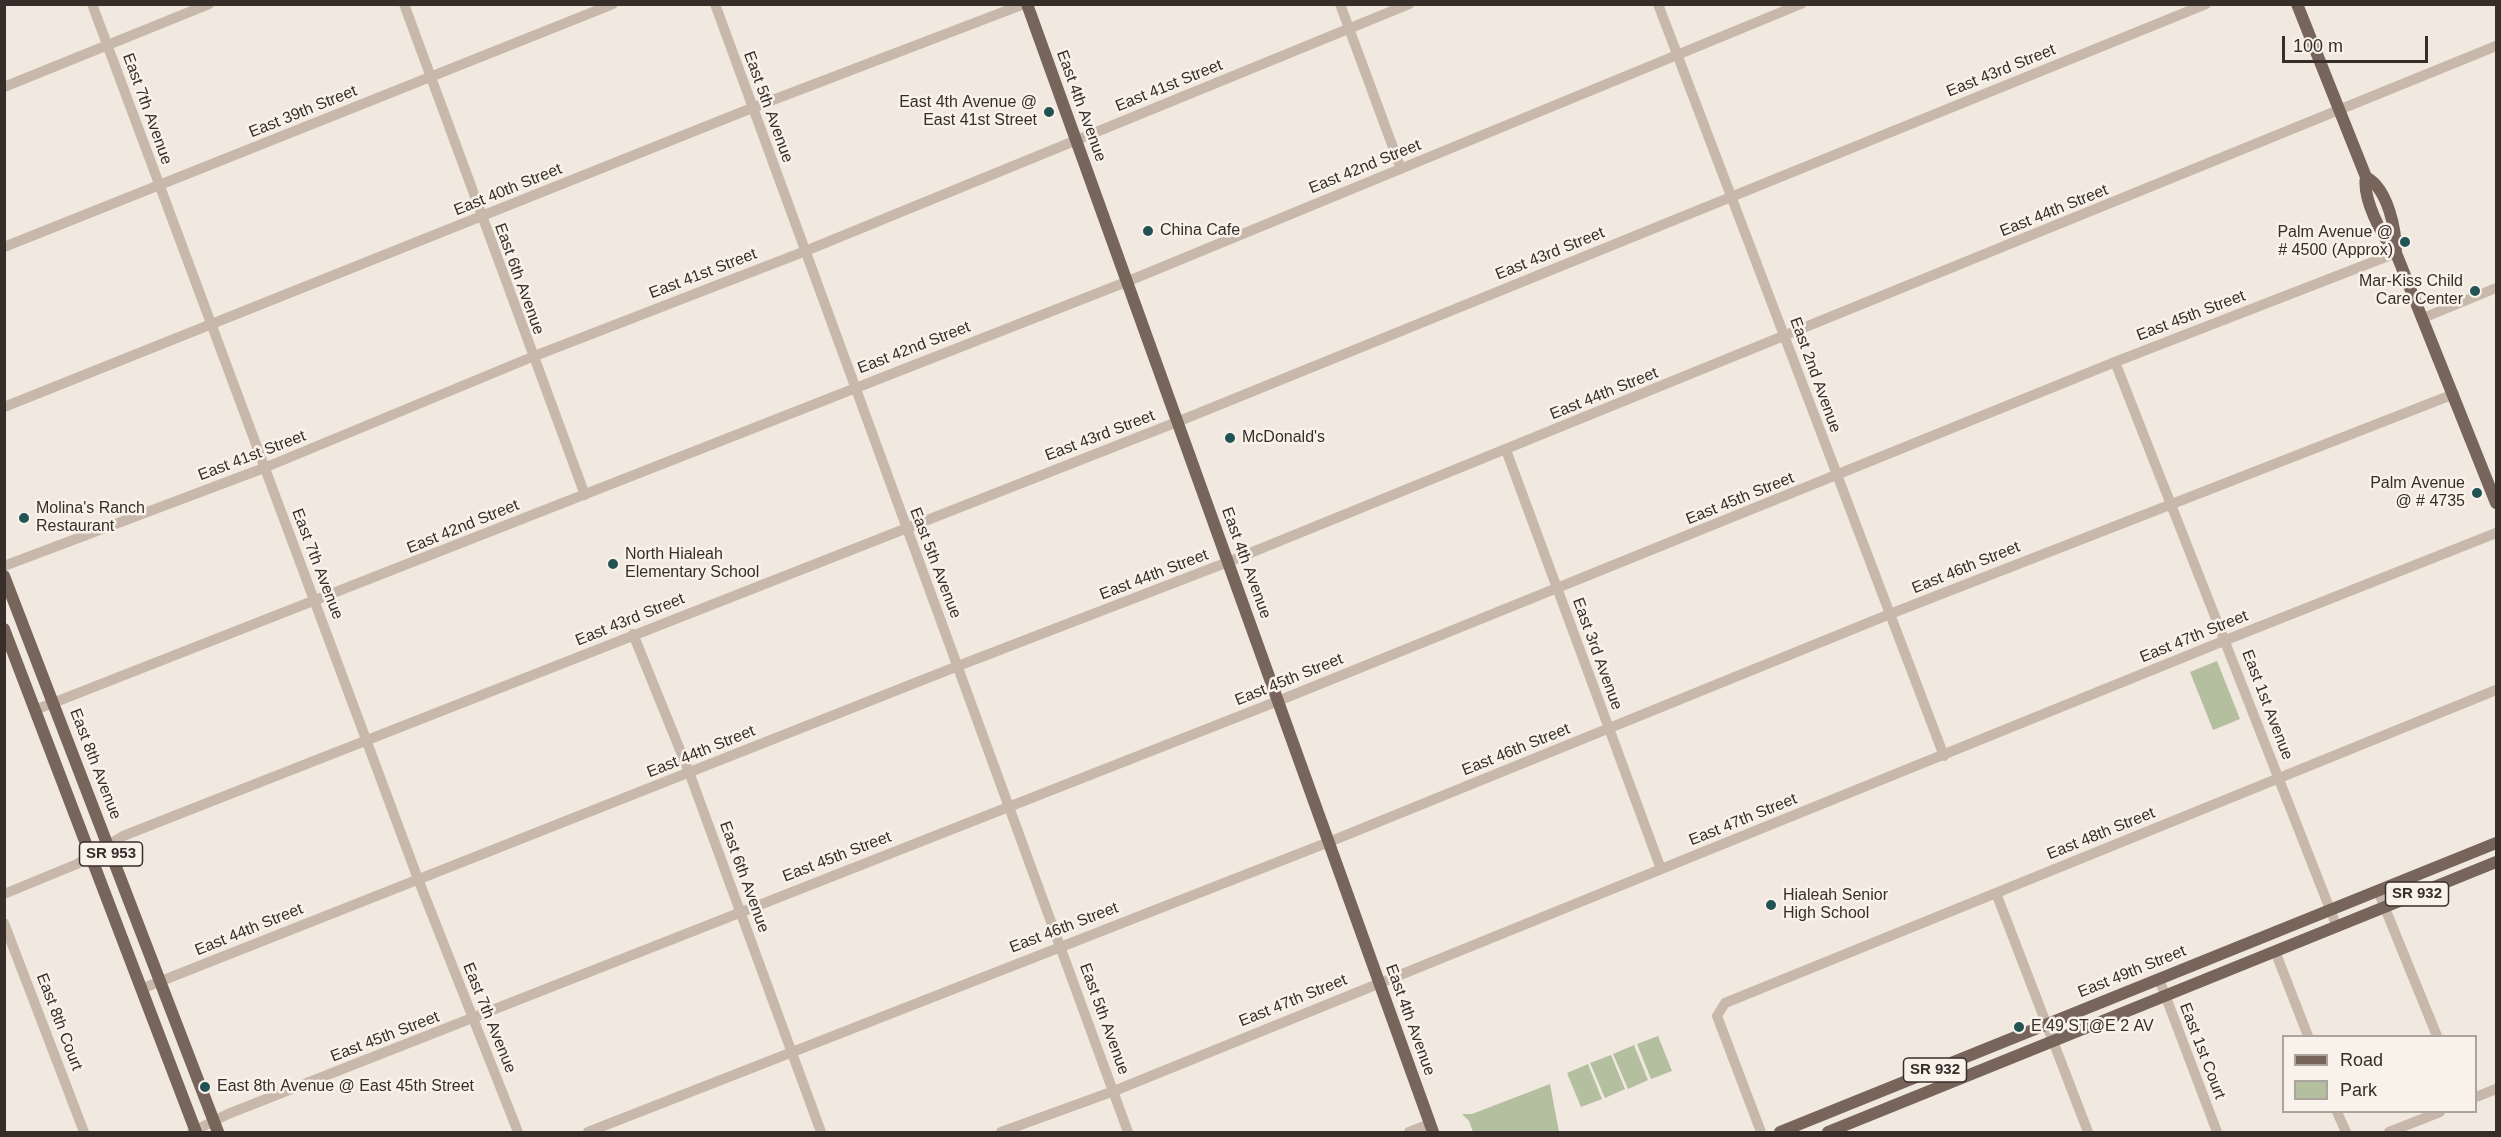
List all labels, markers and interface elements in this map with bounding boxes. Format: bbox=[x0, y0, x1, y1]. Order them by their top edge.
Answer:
scale bar bbox=[2285, 24, 2430, 62]
text: 100 m bbox=[2293, 36, 2343, 56]
street label: East 43rd Street bbox=[1944, 40, 2058, 102]
street label: East 4th Avenue bbox=[1052, 48, 1110, 164]
street label: East 5th Avenue bbox=[739, 49, 797, 165]
street label: East 7th Avenue bbox=[118, 51, 176, 167]
street label: East 41st Street bbox=[1113, 56, 1225, 116]
street label: East 39th Street bbox=[246, 82, 360, 142]
place label: East 4th Avenue @ East 41st Street bbox=[899, 93, 1037, 131]
marker: East 4th Avenue @ East 41st Street bbox=[1042, 105, 1056, 119]
street label: East 42nd Street bbox=[1306, 136, 1424, 198]
street label: East 40th Street bbox=[451, 160, 565, 220]
street label: East 44th Street bbox=[1997, 181, 2111, 241]
street label: East 6th Avenue bbox=[490, 221, 548, 337]
place label: China Cafe bbox=[1160, 221, 1240, 241]
street label: East 43rd Street bbox=[1493, 223, 1607, 285]
place label: Palm Avenue @ # 4500 (Approx) bbox=[2277, 223, 2393, 261]
marker: China Cafe bbox=[1141, 224, 1155, 238]
marker: Palm Avenue @ # 4500 (Approx) bbox=[2398, 235, 2412, 249]
street label: East 41st Street bbox=[646, 245, 760, 303]
place label: Mar-Kiss Child Care Center bbox=[2359, 272, 2463, 310]
marker: Mar-Kiss Child Care Center bbox=[2468, 284, 2482, 298]
street label: East 45th Street bbox=[2134, 286, 2248, 346]
street label: East 2nd Avenue bbox=[1785, 315, 1845, 435]
street label: East 42nd Street bbox=[855, 318, 973, 378]
street label: East 44th Street bbox=[1547, 364, 1661, 424]
street label: East 43rd Street bbox=[1043, 406, 1157, 466]
street label: East 41st Street bbox=[195, 427, 309, 485]
place label: McDonald's bbox=[1242, 428, 1325, 448]
marker: McDonald's bbox=[1223, 431, 1237, 445]
street label: East 45th Street bbox=[1683, 469, 1797, 529]
place label: Palm Avenue @ # 4735 bbox=[2370, 474, 2465, 512]
marker: Palm Avenue @ # 4735 bbox=[2470, 486, 2484, 500]
street label: East 42nd Street bbox=[404, 496, 522, 558]
place label: Molina's Ranch Restaurant bbox=[36, 499, 145, 537]
street label: East 5th Avenue bbox=[905, 505, 965, 621]
street label: East 4th Avenue bbox=[1217, 505, 1275, 621]
street label: East 7th Avenue bbox=[287, 506, 347, 622]
marker: Molina's Ranch Restaurant bbox=[17, 511, 31, 525]
street label: East 46th Street bbox=[1909, 538, 2023, 598]
place label: North Hialeah Elementary School bbox=[625, 545, 759, 583]
street label: East 44th Street bbox=[1097, 545, 1211, 605]
marker: North Hialeah Elementary School bbox=[606, 557, 620, 571]
street label: East 43rd Street bbox=[573, 589, 687, 651]
street label: East 3rd Avenue bbox=[1568, 595, 1626, 713]
street label: East 47th Street bbox=[2137, 607, 2251, 667]
street label: East 1st Avenue bbox=[2237, 647, 2297, 763]
street label: East 45th Street bbox=[1232, 650, 1346, 710]
street label: East 8th Avenue bbox=[65, 706, 125, 822]
street label: East 46th Street bbox=[1459, 720, 1573, 780]
street label: East 44th Street bbox=[644, 722, 758, 782]
street label: East 47th Street bbox=[1686, 790, 1800, 850]
street label: East 48th Street bbox=[2044, 804, 2158, 864]
street label: East 6th Avenue bbox=[715, 819, 773, 935]
street label: East 45th Street bbox=[780, 827, 894, 887]
road number: SR 953 bbox=[80, 842, 142, 866]
road number: SR 932 bbox=[2386, 882, 2448, 906]
place label: Hialeah Senior High School bbox=[1783, 886, 1888, 924]
street label: East 46th Street bbox=[1007, 898, 1121, 958]
marker: Hialeah Senior High School bbox=[1764, 898, 1778, 912]
street label: East 44th Street bbox=[192, 900, 306, 960]
street label: East 49th Street bbox=[2075, 942, 2189, 1002]
street label: East 7th Avenue bbox=[458, 960, 520, 1076]
street label: East 5th Avenue bbox=[1075, 961, 1133, 1077]
street label: East 4th Avenue bbox=[1381, 962, 1439, 1078]
street label: East 8th Court bbox=[32, 971, 86, 1073]
street label: East 47th Street bbox=[1236, 971, 1350, 1031]
street label: East 1st Court bbox=[2175, 1000, 2229, 1102]
street label: East 45th Street bbox=[328, 1007, 442, 1067]
place label: E 49 ST@E 2 AV bbox=[2031, 1017, 2154, 1037]
marker: E 49 ST@E 2 AV bbox=[2012, 1020, 2026, 1034]
legend bbox=[2282, 1035, 2477, 1113]
text: Road bbox=[2340, 1050, 2383, 1070]
road number: SR 932 bbox=[1904, 1058, 1966, 1082]
place label: East 8th Avenue @ East 45th Street bbox=[217, 1077, 474, 1097]
marker: East 8th Avenue @ East 45th Street bbox=[198, 1080, 212, 1094]
text: Park bbox=[2340, 1080, 2377, 1100]

